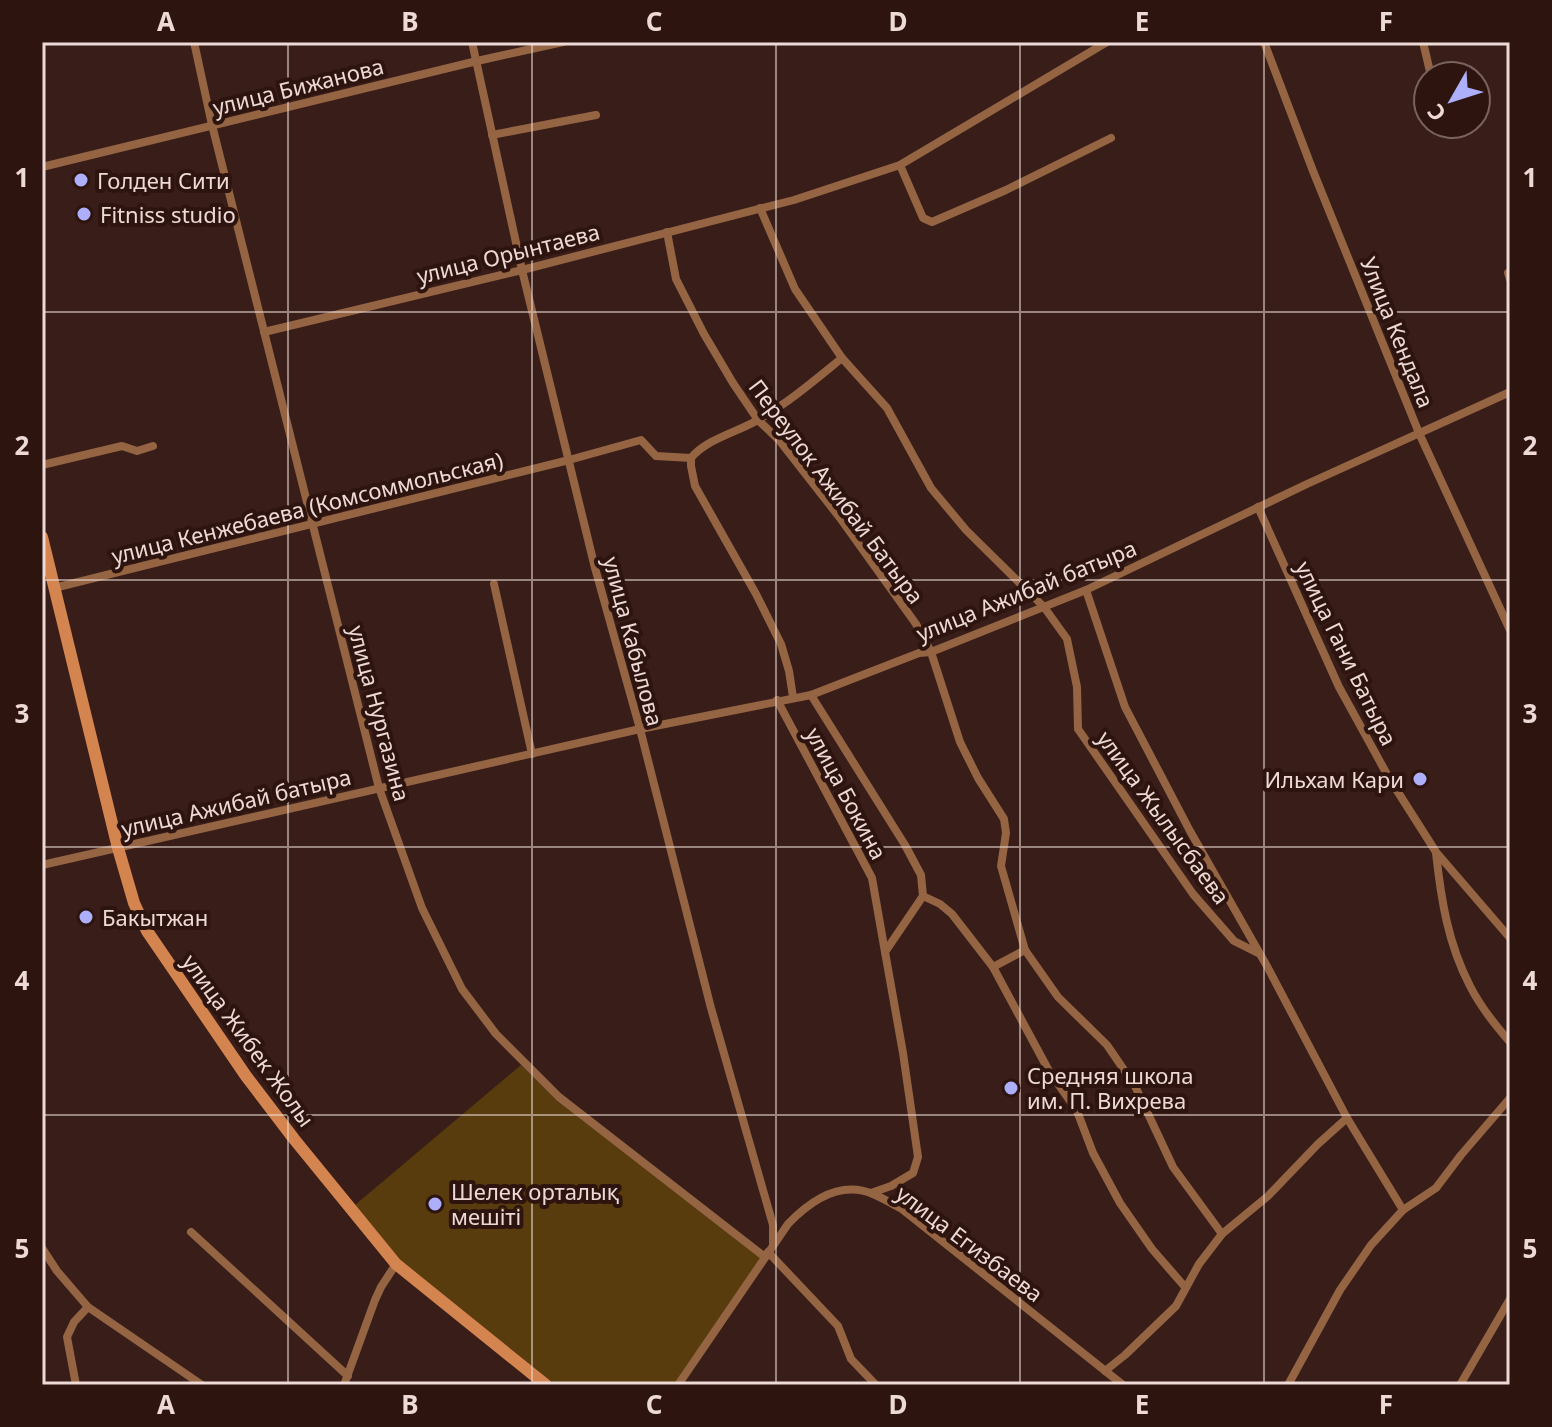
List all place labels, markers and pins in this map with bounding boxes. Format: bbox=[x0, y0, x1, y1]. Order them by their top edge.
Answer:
place label: Голден Сити bbox=[97, 165, 230, 195]
marker: Голден Сити bbox=[72, 171, 90, 189]
place label: Fitniss studio bbox=[100, 199, 236, 229]
marker: Fitniss studio bbox=[75, 205, 93, 223]
place label: Ильхам Кари bbox=[1264, 764, 1404, 794]
marker: Ильхам Кари bbox=[1411, 770, 1429, 788]
place label: Бакытжан bbox=[102, 902, 208, 932]
marker: Бакытжан bbox=[77, 908, 95, 926]
place label: Средняя школа им. П. Вихрева bbox=[1027, 1060, 1193, 1115]
marker: Средняя школа им. П. Вихрева bbox=[1002, 1079, 1020, 1097]
place label: Шелек орталық мешіті bbox=[451, 1176, 619, 1231]
marker: Шелек орталық мешіті bbox=[426, 1195, 444, 1213]

